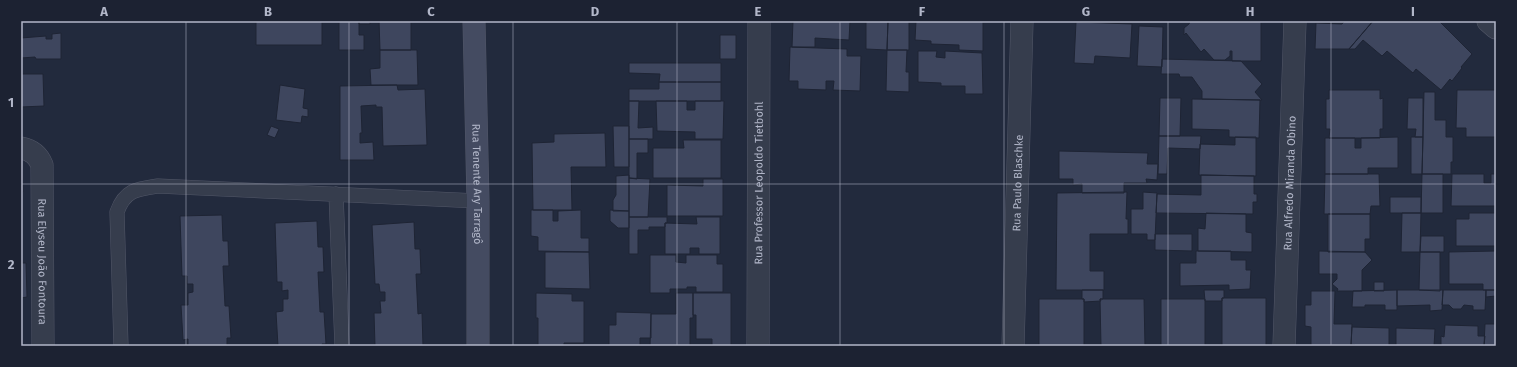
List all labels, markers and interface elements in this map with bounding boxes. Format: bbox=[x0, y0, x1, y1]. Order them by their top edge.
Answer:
text: A bbox=[99, 4, 108, 19]
text: B bbox=[264, 4, 272, 19]
text: C bbox=[427, 4, 435, 19]
text: D bbox=[591, 4, 600, 19]
text: E bbox=[755, 4, 762, 19]
text: F bbox=[919, 4, 926, 19]
text: G bbox=[1082, 4, 1090, 19]
text: H bbox=[1246, 4, 1254, 19]
text: I bbox=[1411, 4, 1415, 19]
text: 1 bbox=[8, 95, 14, 110]
street label: Rua Professor Leopoldo Tietbohl bbox=[752, 101, 766, 265]
street label: Rua Alfredo Miranda Obino bbox=[1281, 116, 1299, 251]
street label: Rua Tenente Ary Tarragô bbox=[469, 123, 484, 244]
street label: Rua Paulo Blaschke bbox=[1010, 134, 1026, 232]
street label: Rua Elyseu João Fontoura bbox=[35, 198, 49, 325]
text: 2 bbox=[8, 257, 15, 272]

